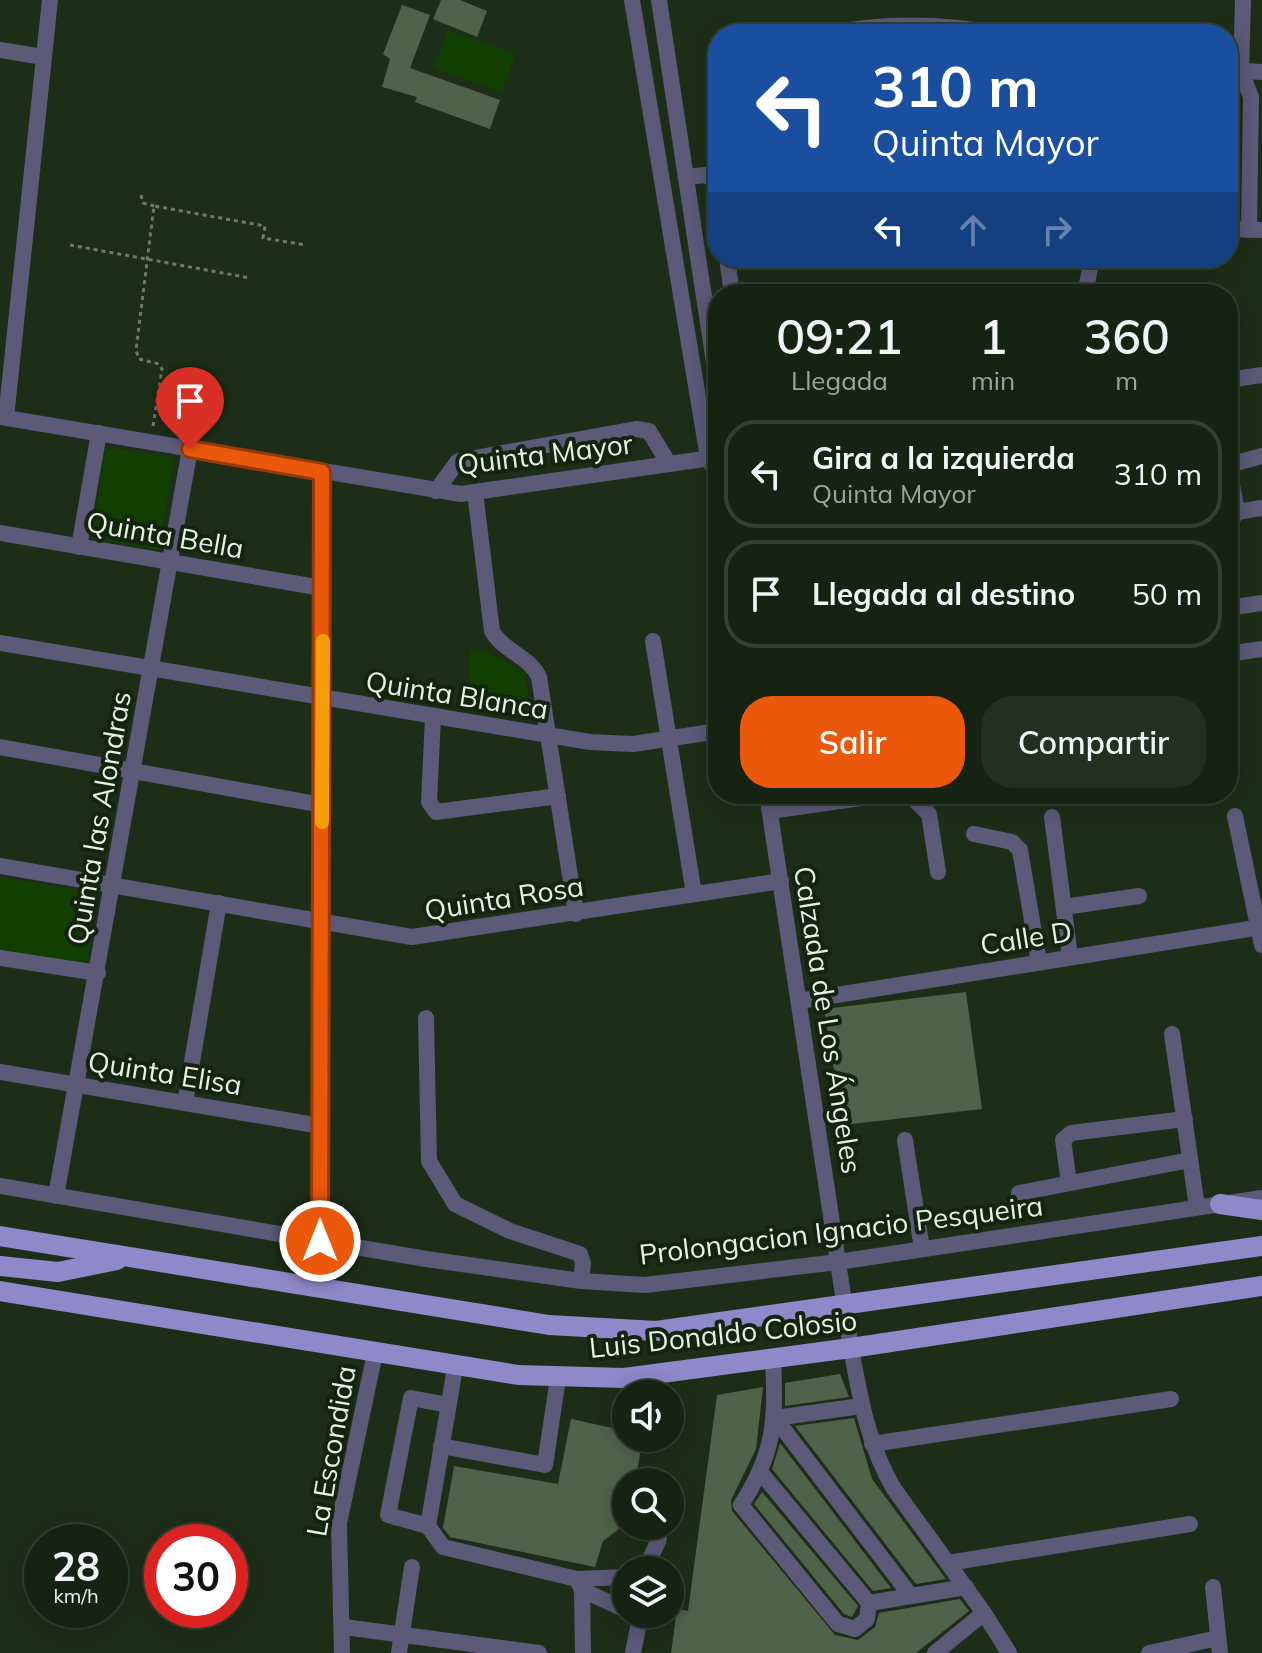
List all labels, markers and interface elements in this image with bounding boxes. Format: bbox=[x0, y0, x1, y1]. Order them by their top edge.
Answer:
text: 310 m bbox=[872, 51, 1039, 121]
icon: left bbox=[740, 56, 844, 160]
text: Quinta Mayor bbox=[872, 120, 1099, 165]
icon: left bbox=[867, 208, 911, 252]
icon: ahead bbox=[951, 208, 995, 252]
icon: right bbox=[1035, 208, 1079, 252]
text: 09:21 bbox=[776, 306, 903, 366]
text: 1 bbox=[979, 306, 1007, 366]
text: 360 bbox=[1083, 306, 1170, 366]
text: Llegada bbox=[791, 364, 888, 397]
text: min bbox=[971, 364, 1015, 397]
text: m bbox=[1115, 364, 1138, 397]
pin bbox=[156, 367, 224, 449]
icon: arrive bbox=[168, 379, 212, 423]
street label: Quinta Mayor bbox=[455, 425, 635, 482]
text: Gira a la izquierda bbox=[812, 439, 1075, 477]
icon: left bbox=[744, 452, 788, 496]
text: 310 m bbox=[1114, 455, 1202, 493]
text: Quinta Mayor bbox=[812, 477, 976, 510]
street label: Quinta Bella bbox=[84, 503, 246, 566]
icon: arrive bbox=[744, 572, 788, 616]
text: Llegada al destino bbox=[812, 575, 1075, 613]
text: 50 m bbox=[1132, 575, 1202, 613]
street label: Quinta Blanca bbox=[363, 663, 551, 726]
street label: Quinta las Alondras bbox=[59, 689, 138, 947]
button: Salir bbox=[740, 696, 965, 788]
button: Compartir bbox=[981, 696, 1206, 788]
street label: Calzada de Los Ángeles bbox=[787, 864, 870, 1176]
street label: Quinta Rosa bbox=[422, 868, 586, 927]
street label: Calle D bbox=[978, 913, 1074, 962]
street label: Quinta Elisa bbox=[86, 1043, 244, 1102]
street label: Prolongacion Ignacio Pesqueira bbox=[637, 1187, 1045, 1272]
position arrow bbox=[278, 1199, 362, 1283]
street label: Luis Donaldo Colosio bbox=[587, 1302, 859, 1365]
street label: La Escondida bbox=[298, 1363, 363, 1539]
map controls bbox=[612, 1380, 684, 1628]
button: sound bbox=[612, 1380, 684, 1452]
button: search bbox=[612, 1468, 684, 1540]
speed limit sign: 30 bbox=[144, 1524, 248, 1628]
text: 28 bbox=[52, 1541, 100, 1591]
button: layers bbox=[612, 1556, 684, 1628]
text: km/h bbox=[53, 1583, 99, 1608]

